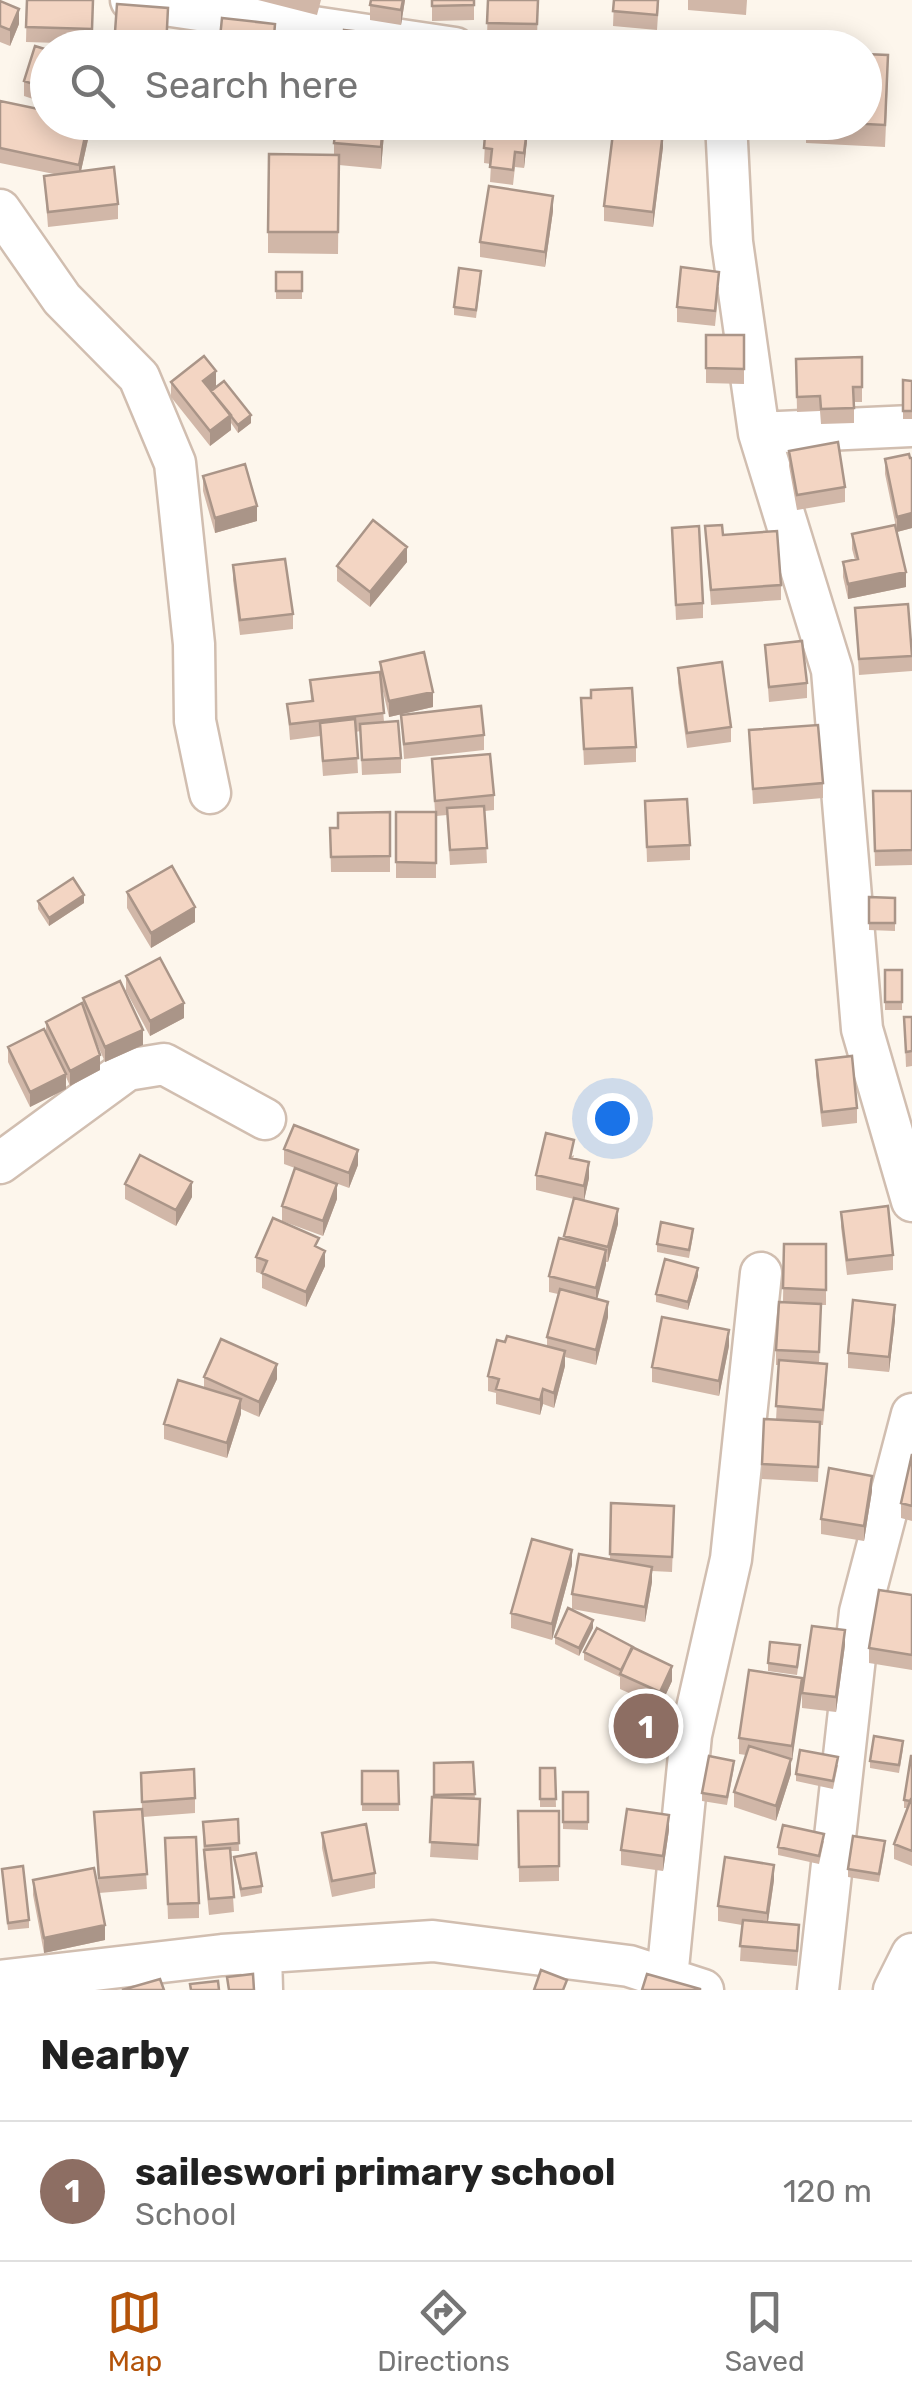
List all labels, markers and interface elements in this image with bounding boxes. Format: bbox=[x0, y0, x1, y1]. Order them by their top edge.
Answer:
search box bbox=[30, 30, 882, 140]
icon: search bbox=[65, 58, 120, 113]
text: Search here bbox=[145, 62, 358, 108]
your location bbox=[587, 1093, 638, 1144]
pin: 1 bbox=[614, 1688, 678, 1764]
text: Nearby bbox=[40, 2030, 190, 2080]
text: saileswori primary school bbox=[135, 2149, 616, 2195]
text: 1 bbox=[65, 2172, 80, 2210]
text: 120 m bbox=[783, 2172, 872, 2210]
text: School bbox=[135, 2195, 237, 2233]
tab: Map bbox=[107, 2285, 162, 2378]
tab: Directions bbox=[377, 2285, 510, 2378]
tab: Saved bbox=[725, 2285, 805, 2378]

